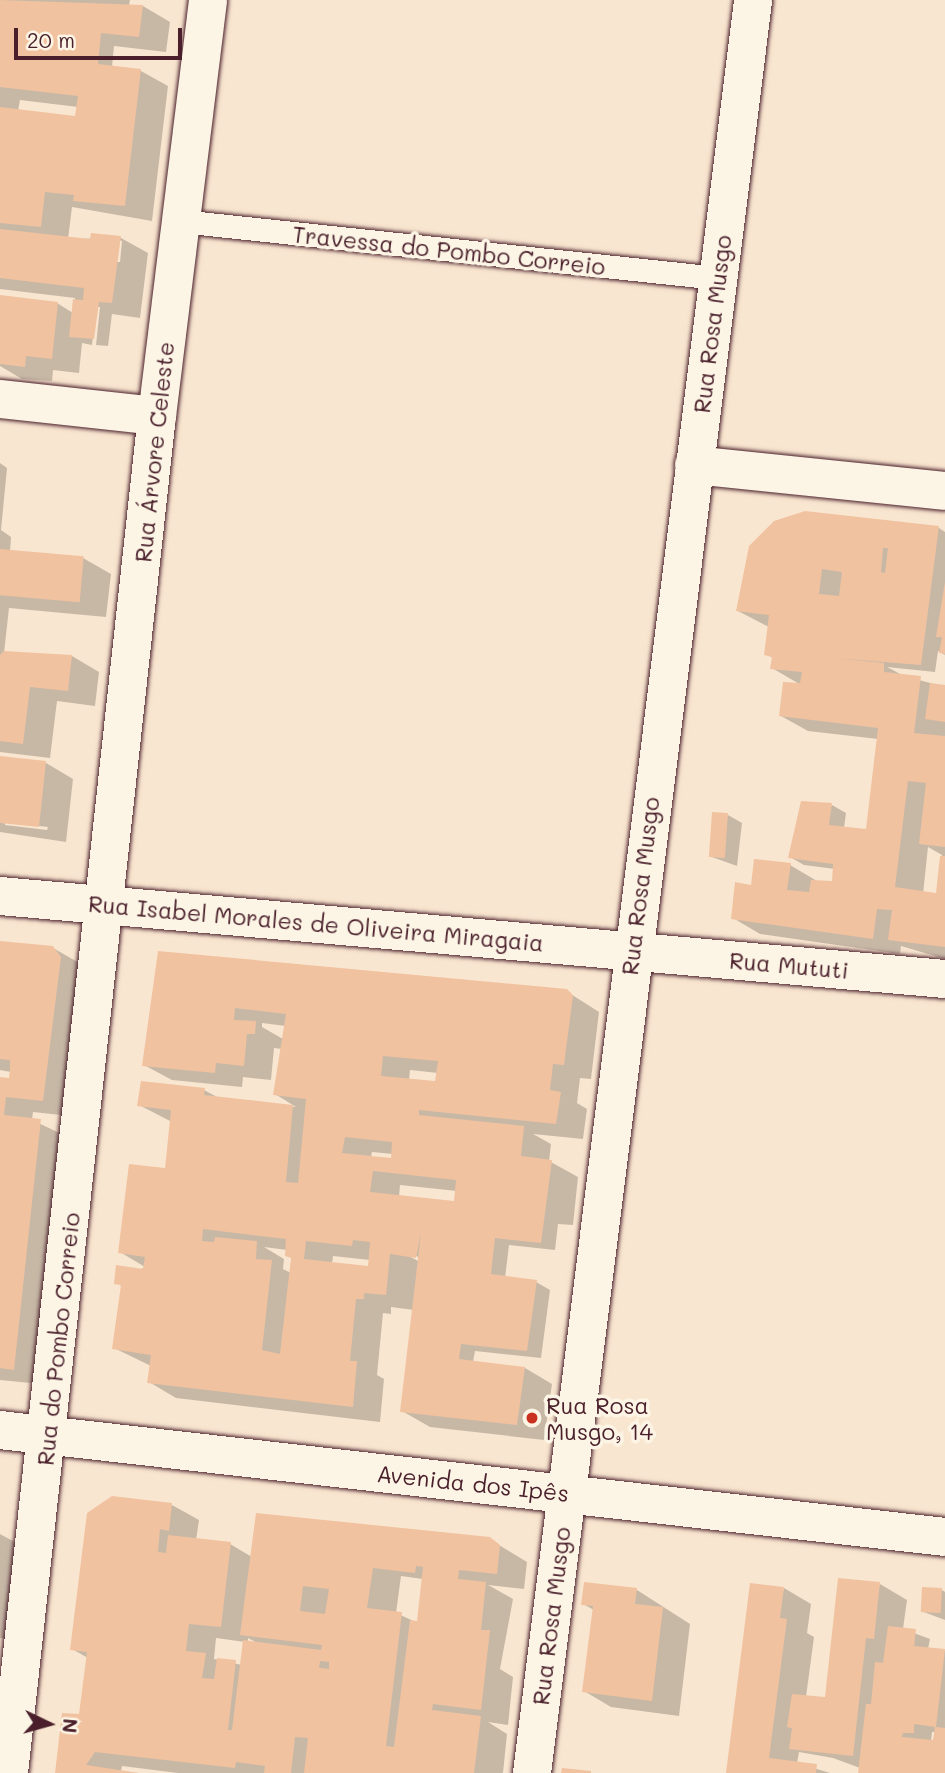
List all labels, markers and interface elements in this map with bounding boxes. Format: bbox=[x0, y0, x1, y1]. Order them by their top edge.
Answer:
scale bar bbox=[18, 14, 186, 58]
text: 20 m bbox=[27, 26, 75, 53]
street label: Travessa do Pombo Correio bbox=[291, 220, 607, 280]
street label: Rua Rosa Musgo bbox=[687, 233, 737, 415]
street label: Rua Árvore Celeste bbox=[129, 340, 179, 564]
street label: Rua Rosa Musgo bbox=[615, 795, 665, 977]
street label: Rua Isabel Morales de Oliveira Miragaia bbox=[87, 889, 545, 957]
street label: Rua Mututi bbox=[728, 946, 850, 984]
street label: Rua do Pombo Correio bbox=[31, 1211, 85, 1467]
place label: Rua Rosa Musgo, 14 bbox=[546, 1391, 653, 1445]
marker: Rua Rosa Musgo, 14 bbox=[524, 1410, 540, 1426]
street label: Avenida dos Ipês bbox=[376, 1459, 570, 1507]
street label: Rua Rosa Musgo bbox=[526, 1525, 576, 1707]
north arrow bbox=[14, 1689, 84, 1759]
text: N bbox=[57, 1718, 83, 1734]

